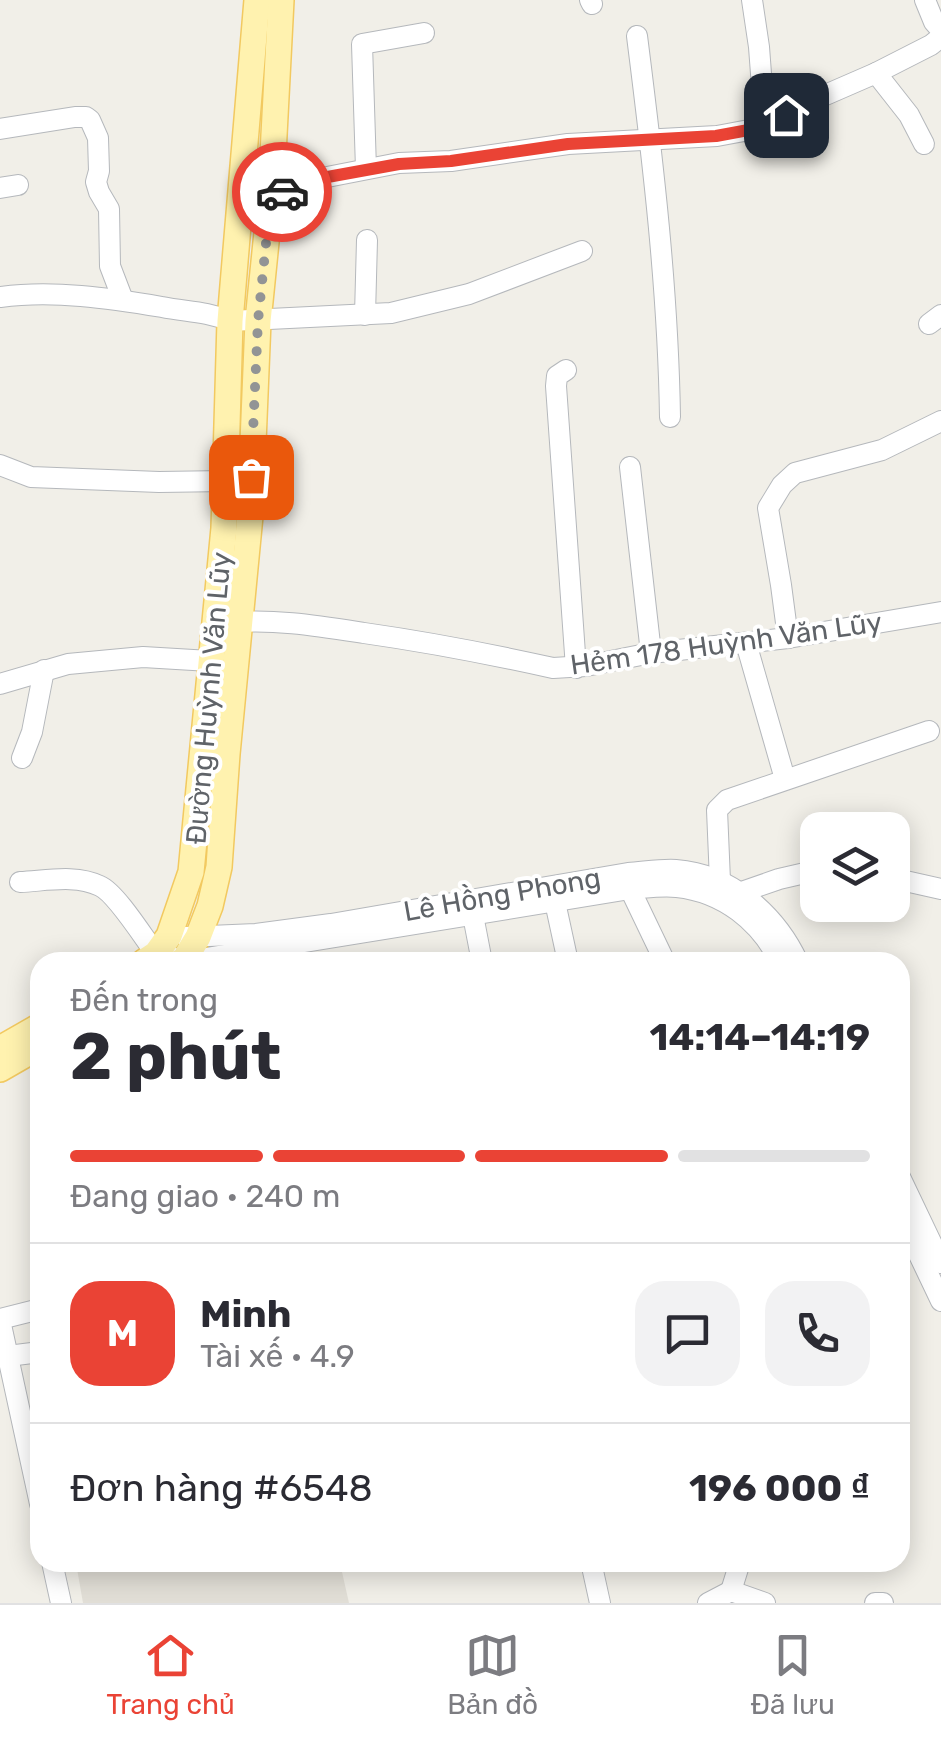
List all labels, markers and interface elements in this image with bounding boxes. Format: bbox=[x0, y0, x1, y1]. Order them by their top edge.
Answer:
pin bbox=[744, 73, 829, 158]
icon: home bbox=[759, 88, 814, 143]
courier bbox=[232, 142, 332, 242]
icon: car bbox=[255, 165, 310, 220]
pin bbox=[209, 435, 294, 520]
icon: bag bbox=[224, 450, 279, 505]
street label: Đường Huỳnh Văn Lũy bbox=[179, 551, 238, 846]
street label: Hẻm 178 Huỳnh Văn Lũy bbox=[568, 605, 884, 682]
map controls bbox=[800, 812, 910, 922]
button: layers bbox=[800, 812, 910, 922]
street label: Lê Hồng Phong bbox=[401, 860, 603, 928]
text: Đến trong bbox=[70, 981, 218, 1019]
text: 14:14–14:19 bbox=[650, 1014, 870, 1060]
text: 2 phút bbox=[70, 1018, 281, 1095]
text: Đang giao · 240 m bbox=[70, 1177, 340, 1215]
button: chat bbox=[635, 1281, 740, 1386]
button: phone bbox=[765, 1281, 870, 1386]
text: Minh bbox=[200, 1291, 291, 1337]
text: M bbox=[107, 1310, 138, 1356]
text: Tài xế · 4.9 bbox=[200, 1337, 355, 1375]
text: Đơn hàng #6548 bbox=[70, 1465, 373, 1511]
text: 196 000 ₫ bbox=[689, 1465, 870, 1511]
tab: Trang chủ bbox=[106, 1628, 235, 1721]
tab: Bản đồ bbox=[447, 1628, 538, 1721]
tab: Đã lưu bbox=[750, 1628, 835, 1721]

